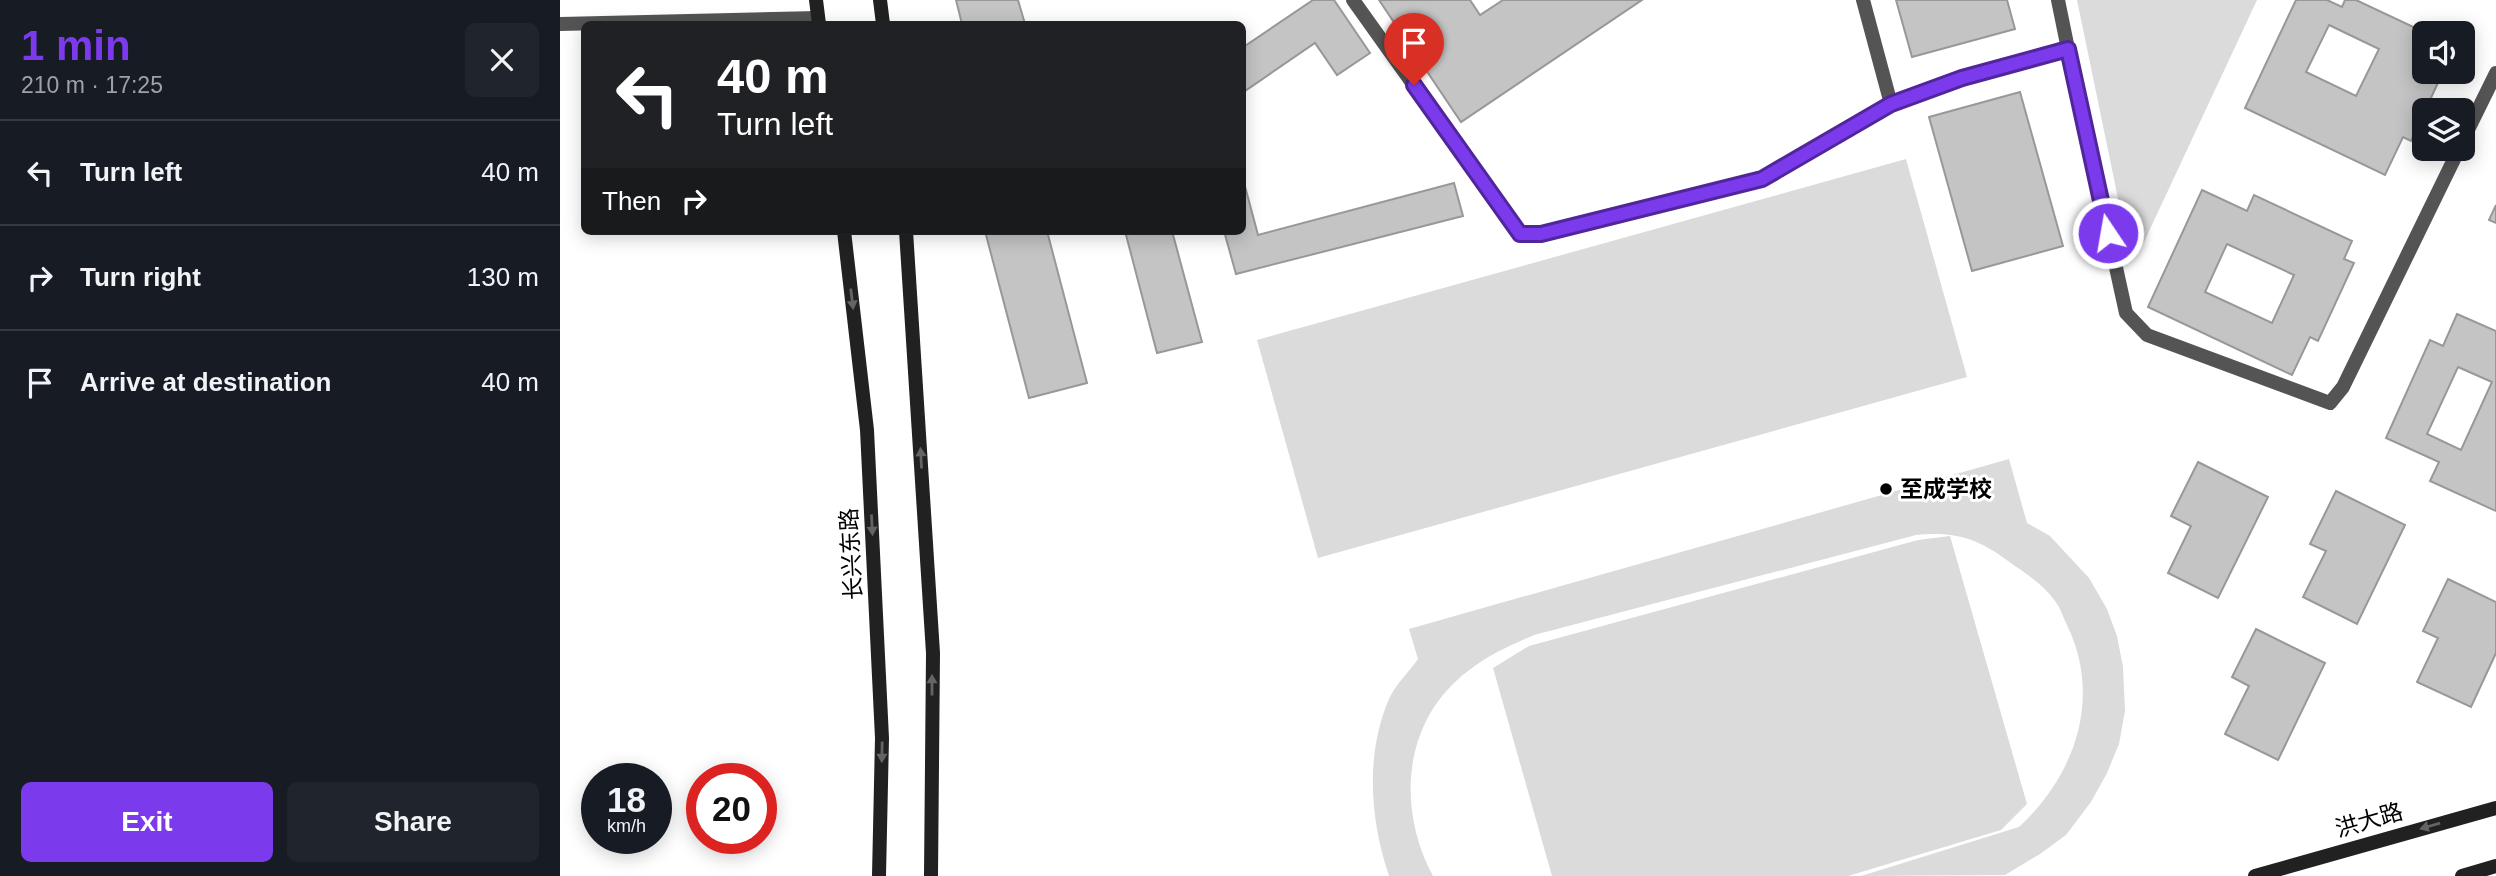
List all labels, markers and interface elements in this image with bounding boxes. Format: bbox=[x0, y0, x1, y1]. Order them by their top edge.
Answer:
pin bbox=[1384, 13, 1444, 85]
map controls bbox=[2412, 21, 2475, 161]
button: sound bbox=[2412, 21, 2475, 84]
text: 1 min bbox=[21, 22, 131, 69]
button: close bbox=[465, 23, 539, 97]
icon: arrive bbox=[1395, 24, 1433, 62]
icon: left bbox=[602, 49, 693, 140]
text: 40 m bbox=[717, 49, 829, 103]
text: 210 m · 17:25 bbox=[21, 72, 163, 98]
button: layers bbox=[2412, 98, 2475, 161]
text: Turn left bbox=[717, 106, 833, 142]
icon: left bbox=[21, 154, 59, 192]
text: Turn left bbox=[80, 157, 182, 187]
text: 40 m bbox=[481, 157, 539, 187]
icon: right bbox=[675, 182, 713, 220]
text: Then bbox=[602, 186, 661, 216]
position arrow bbox=[2071, 196, 2145, 270]
icon: right bbox=[21, 259, 59, 297]
text: Turn right bbox=[80, 262, 201, 292]
text: 130 m bbox=[467, 262, 539, 292]
one-way arrow bbox=[846, 288, 857, 310]
icon: arrive bbox=[21, 364, 59, 402]
text: Arrive at destination bbox=[80, 367, 331, 397]
text: 40 m bbox=[481, 367, 539, 397]
one-way arrow bbox=[915, 447, 926, 469]
place label: 至成学校 bbox=[1900, 476, 1992, 502]
marker: 至成学校 bbox=[1878, 481, 1894, 497]
street label: 长兴东路 bbox=[836, 507, 866, 601]
one-way arrow bbox=[866, 514, 877, 536]
one-way arrow bbox=[927, 674, 938, 696]
one-way arrow bbox=[876, 742, 888, 764]
speed limit sign: 20 bbox=[686, 763, 777, 854]
text: 18 bbox=[607, 780, 646, 819]
button: Exit bbox=[21, 782, 273, 862]
button: Share bbox=[287, 782, 539, 862]
street label: 洪大路 bbox=[2332, 798, 2406, 842]
text: km/h bbox=[607, 816, 646, 836]
one-way arrow bbox=[2420, 822, 2441, 832]

